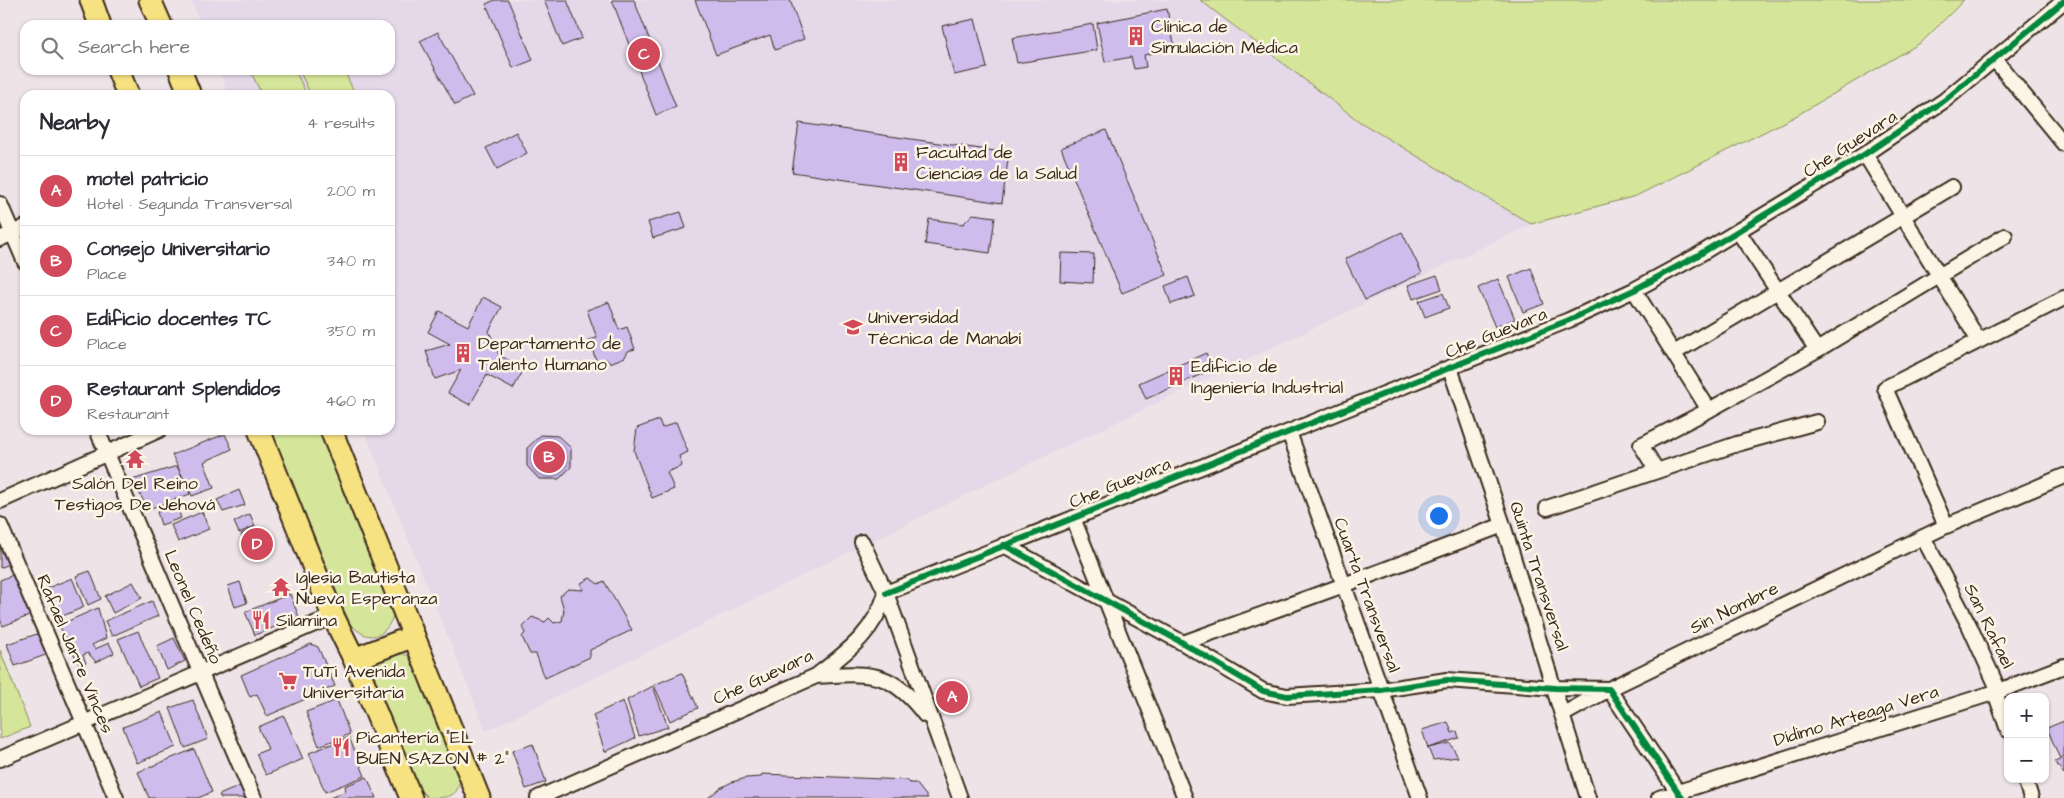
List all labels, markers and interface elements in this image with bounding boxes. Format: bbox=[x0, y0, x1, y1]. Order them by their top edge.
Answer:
place label: Clínica de Simulación Médica bbox=[1151, 14, 1298, 60]
search box bbox=[20, 20, 395, 75]
building icon: Clínica de Simulación Médica bbox=[1125, 25, 1147, 47]
icon: search bbox=[38, 34, 66, 62]
text: Search here bbox=[78, 34, 190, 61]
pin: C bbox=[628, 35, 660, 73]
street label: Che Guevara bbox=[1798, 104, 1902, 184]
text: Nearby bbox=[40, 108, 110, 137]
text: 4 results bbox=[307, 112, 375, 134]
place label: Facultad de Ciencias de la Salud bbox=[916, 140, 1077, 186]
building icon: Facultad de Ciencias de la Salud bbox=[890, 151, 912, 173]
text: motel patricio bbox=[87, 166, 208, 193]
text: A bbox=[51, 180, 61, 202]
text: 200 m bbox=[327, 180, 375, 202]
text: Hotel · Segunda Transversal bbox=[87, 193, 292, 215]
text: Consejo Universitario bbox=[87, 236, 270, 263]
text: B bbox=[50, 250, 62, 272]
text: 340 m bbox=[327, 250, 375, 272]
text: Place bbox=[87, 263, 127, 285]
street label: Che Guevara bbox=[1441, 301, 1551, 365]
place label: Universidad Técnica de Manabí bbox=[868, 305, 1021, 351]
text: Edificio docentes TC bbox=[87, 306, 271, 333]
school or university icon: Universidad Técnica de Manabí bbox=[842, 316, 864, 338]
text: C bbox=[50, 320, 62, 342]
text: 350 m bbox=[327, 320, 375, 342]
place label: Departamento de Talento Humano bbox=[478, 331, 622, 377]
text: Place bbox=[87, 333, 127, 355]
building icon: Departamento de Talento Humano bbox=[452, 342, 474, 364]
place label: Edificio de Ingeniería Industrial bbox=[1191, 354, 1343, 401]
building icon: Edificio de Ingeniería Industrial bbox=[1165, 365, 1187, 387]
text: Restaurant Splendidos bbox=[87, 376, 280, 403]
text: D bbox=[51, 390, 61, 412]
text: 460 m bbox=[325, 390, 375, 412]
text: Restaurant bbox=[87, 403, 169, 425]
pin: B bbox=[533, 438, 565, 476]
temple icon: Salón Del Reino Testigos De Jehová bbox=[124, 448, 146, 470]
street label: Che Guevara bbox=[1065, 451, 1175, 515]
place label: Salón Del Reino Testigos De Jehová bbox=[54, 471, 216, 518]
street label: Quinta Transversal bbox=[1503, 498, 1575, 654]
your location bbox=[1426, 503, 1452, 529]
street label: Cuarta Transversal bbox=[1327, 514, 1407, 676]
pin: D bbox=[241, 525, 273, 563]
street label: Leonel Cedeño bbox=[158, 546, 228, 668]
place label: Iglesia Bautista Nueva Esperanza bbox=[296, 565, 437, 611]
street label: Rafael Jarre Vinces bbox=[30, 571, 120, 737]
temple icon: Iglesia Bautista Nueva Esperanza bbox=[270, 576, 292, 598]
street label: Sin Nombre bbox=[1686, 576, 1783, 640]
street label: San Rafael bbox=[1958, 579, 2020, 673]
place label: Silamina bbox=[276, 608, 337, 633]
restaurant icon: Silamina bbox=[250, 609, 272, 631]
street label: Che Guevara bbox=[709, 643, 817, 711]
place label: TuTi Avenida Universitaria bbox=[303, 659, 405, 705]
supermarket icon: TuTi Avenida Universitaria bbox=[277, 670, 299, 692]
pin: A bbox=[936, 678, 968, 716]
street label: Dídimo Arteaga Vera bbox=[1771, 679, 1942, 754]
map controls bbox=[2004, 693, 2049, 783]
button: + bbox=[2004, 693, 2049, 738]
place label: Picantería "EL BUEN SAZON # 2" bbox=[356, 725, 509, 771]
restaurant icon: Picantería "EL BUEN SAZON # 2" bbox=[330, 736, 352, 758]
button: − bbox=[2004, 738, 2049, 783]

